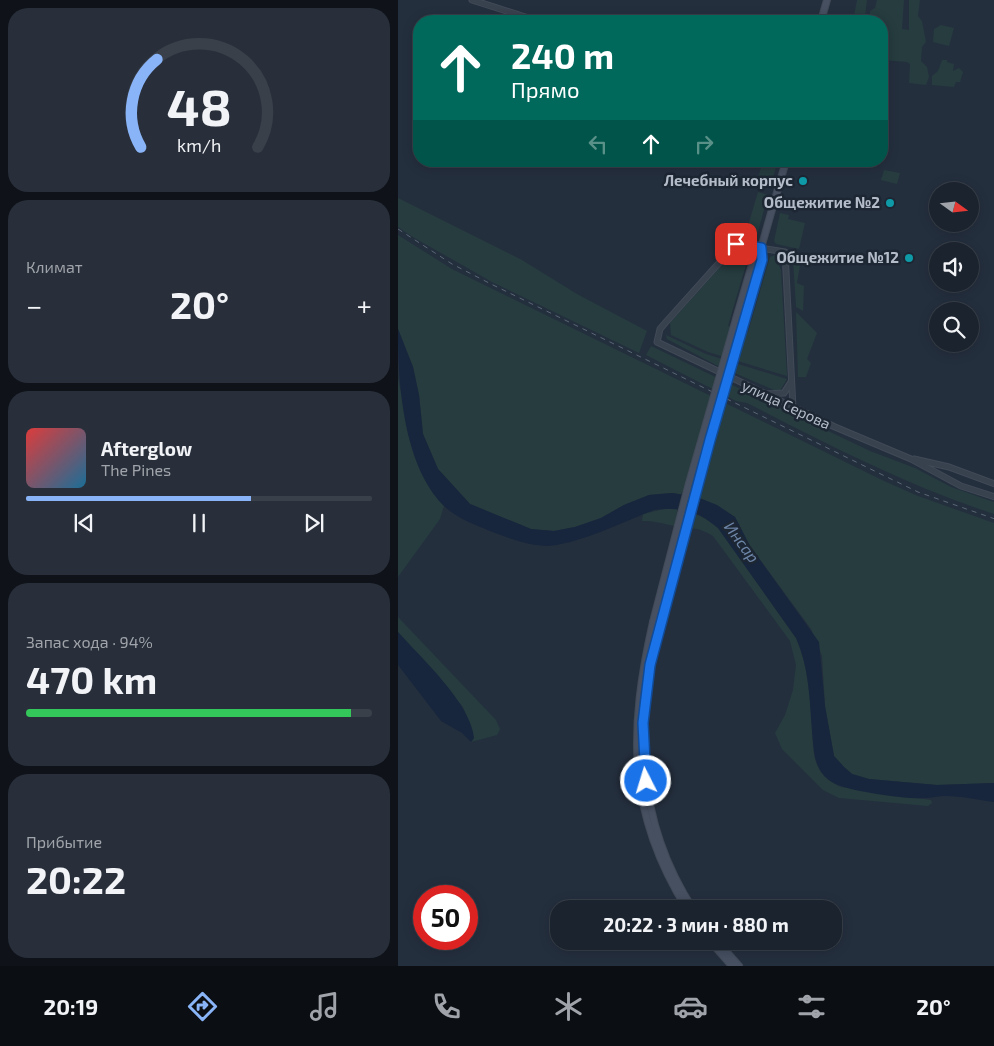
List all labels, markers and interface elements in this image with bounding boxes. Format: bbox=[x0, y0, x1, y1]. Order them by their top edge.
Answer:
text: 240 m bbox=[511, 34, 614, 76]
icon: ahead bbox=[428, 35, 493, 100]
text: 48 bbox=[166, 74, 232, 136]
text: Прямо bbox=[511, 76, 579, 102]
icon: left bbox=[584, 130, 612, 158]
icon: ahead bbox=[637, 130, 665, 158]
icon: right bbox=[690, 130, 718, 158]
text: km/h bbox=[177, 134, 221, 156]
place label: Лечебный корпус bbox=[664, 171, 793, 189]
marker: Лечебный корпус bbox=[797, 175, 809, 187]
north arrow bbox=[929, 182, 979, 232]
map controls bbox=[929, 182, 979, 352]
place label: Общежитие №2 bbox=[764, 193, 880, 211]
marker: Общежитие №2 bbox=[884, 197, 896, 209]
pin bbox=[715, 223, 757, 265]
icon: arrive bbox=[722, 230, 750, 258]
button: sound bbox=[929, 242, 979, 292]
place label: Общежитие №12 bbox=[776, 248, 899, 266]
marker: Общежитие №12 bbox=[903, 252, 915, 264]
text: Климат bbox=[26, 257, 83, 276]
text: 20° bbox=[170, 281, 229, 327]
text: − bbox=[26, 288, 42, 322]
text: + bbox=[357, 288, 372, 322]
button: search bbox=[929, 302, 979, 352]
street label: улица Серова bbox=[739, 376, 834, 433]
text: Afterglow bbox=[101, 437, 192, 460]
text: The Pines bbox=[101, 460, 171, 479]
icon: previous bbox=[70, 509, 98, 537]
icon: pause bbox=[185, 509, 213, 537]
icon: next bbox=[300, 509, 328, 537]
water label: Инсар bbox=[721, 517, 764, 566]
text: Запас хода · 94% bbox=[26, 632, 153, 651]
text: 470 km bbox=[26, 656, 157, 702]
position arrow bbox=[619, 754, 671, 806]
text: Прибытие bbox=[26, 832, 102, 851]
text: 20:22 bbox=[26, 856, 126, 902]
speed limit sign: 50 bbox=[413, 885, 478, 950]
text: 20:22 · 3 мин · 880 m bbox=[603, 913, 789, 936]
icon: directions bbox=[185, 989, 220, 1024]
icon: music bbox=[307, 989, 342, 1024]
icon: phone bbox=[429, 989, 464, 1024]
icon: climate bbox=[551, 989, 586, 1024]
icon: car bbox=[673, 989, 708, 1024]
icon: filters bbox=[794, 989, 829, 1024]
text: 20:19 bbox=[43, 993, 98, 1019]
text: 20° bbox=[916, 993, 950, 1019]

